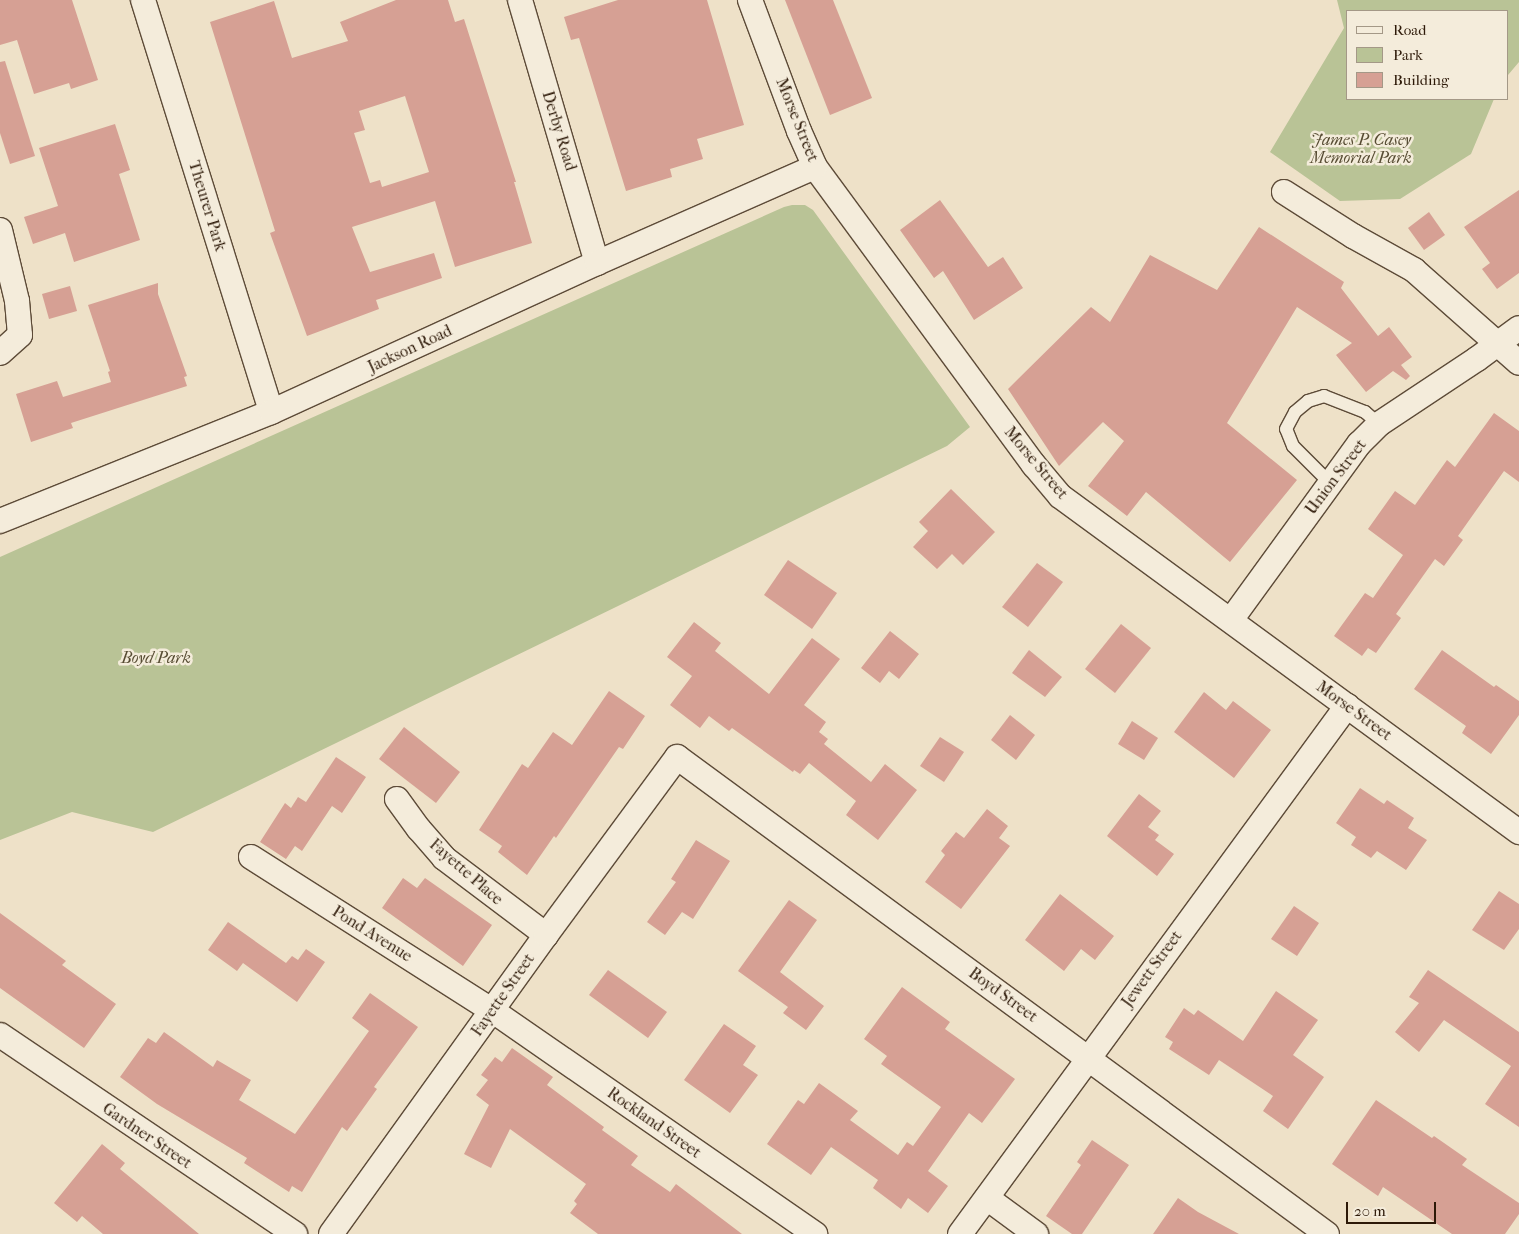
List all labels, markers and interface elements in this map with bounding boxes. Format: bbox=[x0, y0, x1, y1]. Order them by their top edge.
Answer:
legend bbox=[1346, 10, 1509, 100]
text: Road bbox=[1393, 21, 1426, 39]
text: Park bbox=[1393, 46, 1423, 64]
text: Building bbox=[1393, 71, 1449, 89]
street label: Morse Street bbox=[771, 75, 823, 165]
street label: Derby Road bbox=[538, 89, 580, 173]
park label: James P. Casey Memorial Park bbox=[1310, 130, 1412, 168]
street label: Theurer Park bbox=[184, 158, 230, 254]
street label: Jackson Road bbox=[365, 321, 455, 377]
street label: Morse Street bbox=[1000, 423, 1072, 503]
street label: Union Street bbox=[1301, 436, 1371, 518]
park label: Boyd Park bbox=[121, 648, 191, 668]
street label: Morse Street bbox=[1312, 677, 1396, 745]
street label: Fayette Place bbox=[425, 835, 507, 909]
street label: Pond Avenue bbox=[329, 902, 415, 966]
street label: Jewett Street bbox=[1118, 927, 1186, 1011]
street label: Fayette Street bbox=[467, 950, 539, 1040]
street label: Boyd Street bbox=[965, 964, 1041, 1026]
street label: Rockland Street bbox=[603, 1084, 705, 1162]
street label: Gardner Street bbox=[99, 1099, 195, 1173]
scale bar bbox=[1349, 1192, 1439, 1224]
text: 20 m bbox=[1354, 1202, 1386, 1220]

